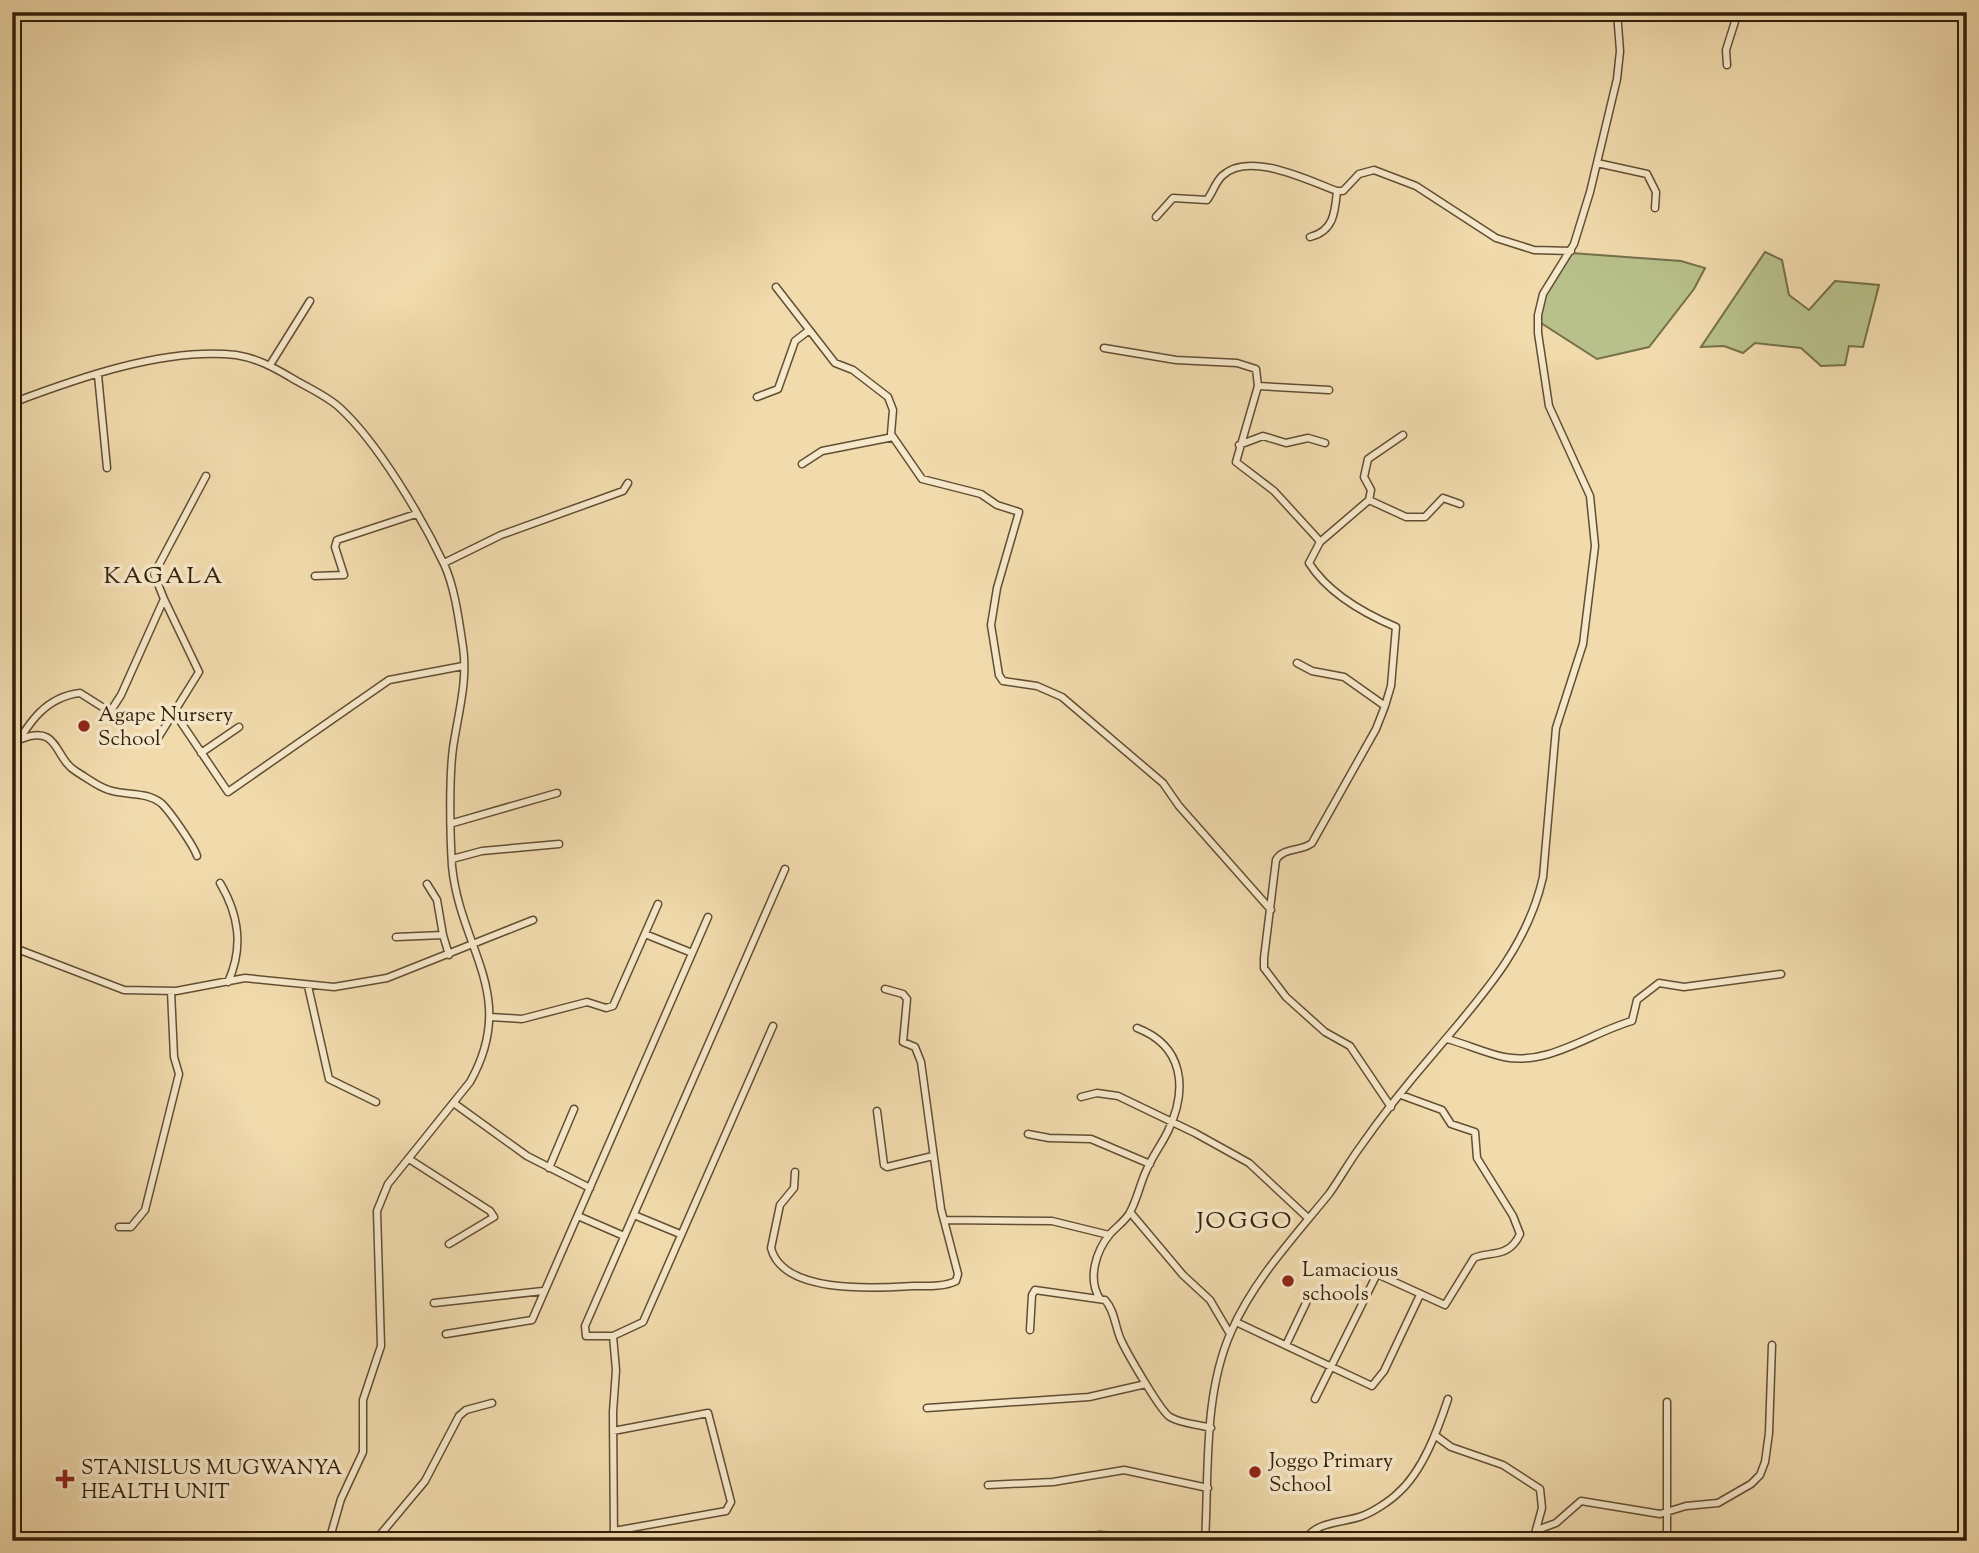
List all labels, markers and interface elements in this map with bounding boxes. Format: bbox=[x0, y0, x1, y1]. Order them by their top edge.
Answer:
district label: KAGALA bbox=[104, 560, 224, 594]
place label: Agape Nursery School bbox=[98, 701, 234, 755]
marker: Agape Nursery School bbox=[76, 718, 92, 734]
district label: JOGGO bbox=[1194, 1205, 1294, 1239]
place label: Lamacious schools bbox=[1302, 1256, 1398, 1310]
marker: Lamacious schools bbox=[1280, 1273, 1296, 1289]
place label: Joggo Primary School bbox=[1268, 1447, 1394, 1501]
place label: STANISLUS MUGWANYA HEALTH UNIT bbox=[81, 1454, 343, 1508]
marker: Joggo Primary School bbox=[1247, 1464, 1263, 1480]
marker: STANISLUS MUGWANYA HEALTH UNIT bbox=[55, 1469, 75, 1489]

